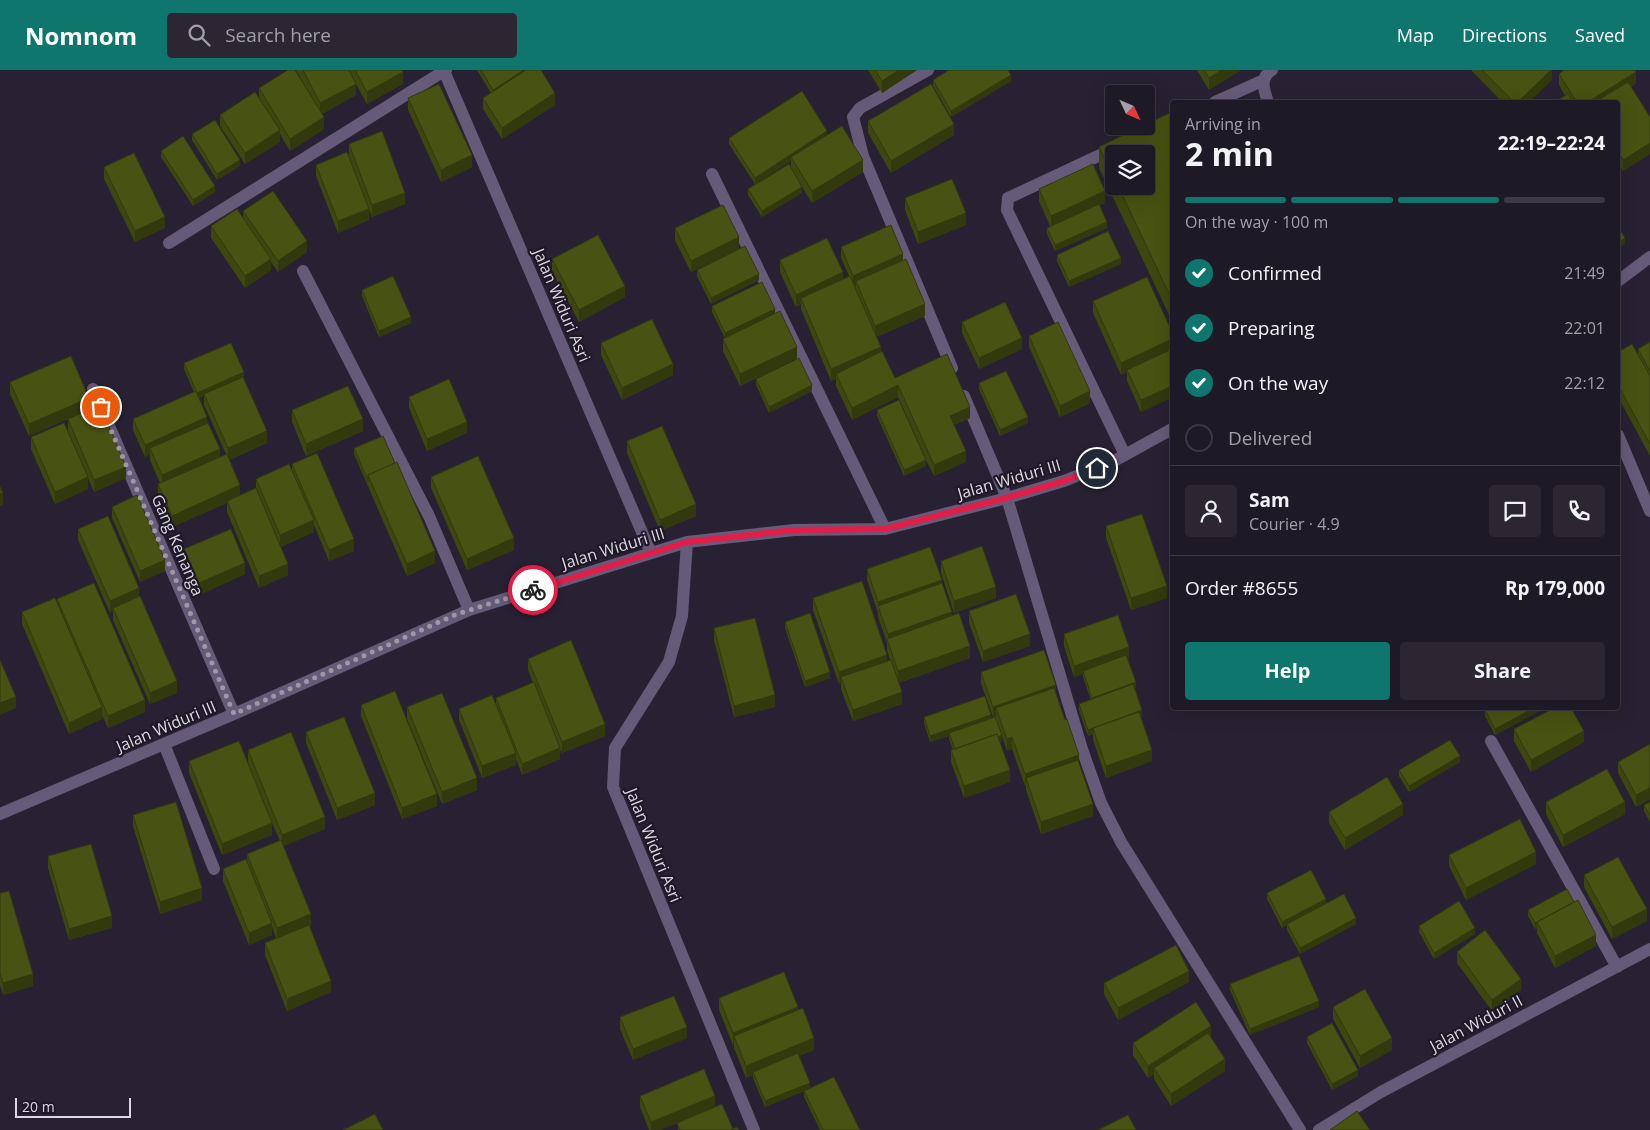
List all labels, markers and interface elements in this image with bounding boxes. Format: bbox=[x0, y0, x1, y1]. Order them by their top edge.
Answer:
search box bbox=[167, 13, 517, 58]
text: Nomnom bbox=[25, 19, 137, 52]
icon: search bbox=[185, 21, 213, 49]
text: Search here bbox=[225, 22, 331, 48]
text: Map bbox=[1397, 23, 1434, 47]
text: Directions bbox=[1462, 23, 1547, 47]
text: Saved bbox=[1575, 23, 1625, 47]
north arrow bbox=[1105, 85, 1155, 135]
map controls bbox=[1105, 85, 1155, 195]
text: Arriving in bbox=[1185, 113, 1261, 135]
text: 22:19–22:24 bbox=[1498, 130, 1605, 156]
text: 2 min bbox=[1185, 132, 1274, 175]
button: layers bbox=[1105, 145, 1155, 195]
text: On the way · 100 m bbox=[1185, 211, 1328, 233]
street label: Jalan Widuri Asri bbox=[527, 243, 596, 365]
icon: check bbox=[1185, 259, 1213, 287]
text: Confirmed bbox=[1228, 260, 1322, 286]
text: 21:49 bbox=[1564, 262, 1605, 284]
icon: check bbox=[1185, 314, 1213, 342]
text: Preparing bbox=[1228, 315, 1315, 341]
text: 22:01 bbox=[1564, 317, 1605, 339]
icon: check bbox=[1185, 369, 1213, 397]
text: On the way bbox=[1228, 370, 1328, 396]
text: 22:12 bbox=[1564, 372, 1605, 394]
pin bbox=[80, 386, 122, 428]
icon: bag bbox=[87, 393, 115, 421]
text: Delivered bbox=[1228, 425, 1312, 451]
pin bbox=[1076, 447, 1118, 489]
street label: Jalan Widuri III bbox=[953, 454, 1063, 505]
icon: home bbox=[1083, 454, 1111, 482]
button: person bbox=[1185, 485, 1237, 537]
button: chat bbox=[1489, 485, 1541, 537]
button: phone bbox=[1553, 485, 1605, 537]
text: Sam bbox=[1249, 487, 1290, 513]
street label: Gang Kenanga bbox=[147, 491, 209, 599]
text: Courier · 4.9 bbox=[1249, 513, 1340, 535]
street label: Jalan Widuri III bbox=[557, 522, 667, 575]
courier bbox=[508, 565, 558, 615]
text: Order #8655 bbox=[1185, 575, 1298, 601]
text: Rp 179,000 bbox=[1505, 575, 1605, 601]
icon: bike bbox=[519, 576, 547, 604]
button: Help bbox=[1185, 642, 1390, 700]
button: Share bbox=[1400, 642, 1605, 700]
street label: Jalan Widuri III bbox=[111, 695, 219, 758]
street label: Jalan Widuri Asri bbox=[620, 783, 687, 905]
street label: Jalan Widuri II bbox=[1424, 989, 1526, 1058]
scale bar bbox=[15, 1095, 131, 1118]
text: 20 m bbox=[22, 1097, 55, 1116]

